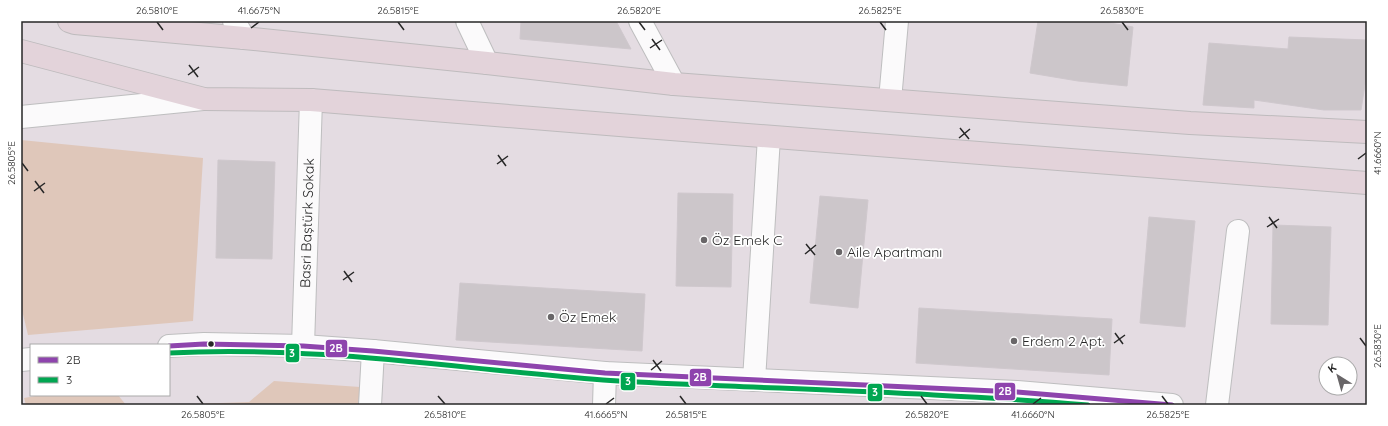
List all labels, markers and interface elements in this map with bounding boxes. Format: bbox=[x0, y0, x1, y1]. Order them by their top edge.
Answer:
text: 26.5810°E bbox=[136, 4, 178, 17]
text: 41.6675°N bbox=[238, 4, 280, 17]
text: 26.5815°E bbox=[377, 4, 419, 17]
text: 26.5820°E bbox=[617, 4, 661, 17]
text: 26.5825°E bbox=[858, 4, 902, 17]
text: 26.5830°E bbox=[1100, 4, 1144, 17]
text: 41.6660°N bbox=[1371, 131, 1384, 175]
text: 26.5805°E bbox=[5, 141, 18, 185]
street label: Basri Baştürk Sokak bbox=[296, 158, 318, 288]
place label: Öz Emek C bbox=[712, 231, 782, 249]
marker: Öz Emek C bbox=[699, 235, 709, 245]
place label: Aile Apartmanı bbox=[847, 243, 942, 261]
marker: Aile Apartmanı bbox=[834, 247, 844, 257]
place label: Öz Emek bbox=[559, 308, 616, 326]
marker: Öz Emek bbox=[546, 312, 556, 322]
text: 26.5830°E bbox=[1371, 324, 1384, 368]
place label: Erdem 2 Apt. bbox=[1022, 332, 1104, 350]
marker: Erdem 2 Apt. bbox=[1009, 336, 1019, 346]
unlabelled marker bbox=[206, 339, 216, 349]
line badge: 2B bbox=[325, 339, 348, 358]
text: 2B bbox=[329, 341, 343, 355]
line badge: 3 bbox=[285, 343, 300, 363]
legend bbox=[30, 344, 170, 396]
text: 3 bbox=[289, 346, 295, 360]
text: 2B bbox=[66, 352, 81, 367]
north arrow bbox=[1318, 356, 1358, 396]
text: K bbox=[1325, 360, 1339, 376]
line badge: 2B bbox=[689, 368, 712, 387]
text: 2B bbox=[693, 370, 707, 384]
text: 3 bbox=[66, 372, 72, 387]
line badge: 3 bbox=[620, 372, 636, 391]
text: 3 bbox=[625, 374, 631, 388]
line badge: 2B bbox=[994, 382, 1016, 401]
line badge: 3 bbox=[867, 383, 883, 402]
text: 2B bbox=[998, 384, 1012, 398]
text: 3 bbox=[872, 385, 878, 399]
text: 26.5805°E bbox=[181, 408, 225, 421]
text: 26.5810°E bbox=[424, 408, 466, 421]
text: 41.6665°N bbox=[585, 408, 627, 421]
text: 26.5815°E bbox=[665, 408, 707, 421]
text: 26.5820°E bbox=[905, 408, 949, 421]
text: 41.6660°N bbox=[1011, 408, 1055, 421]
text: 26.5825°E bbox=[1146, 408, 1190, 421]

